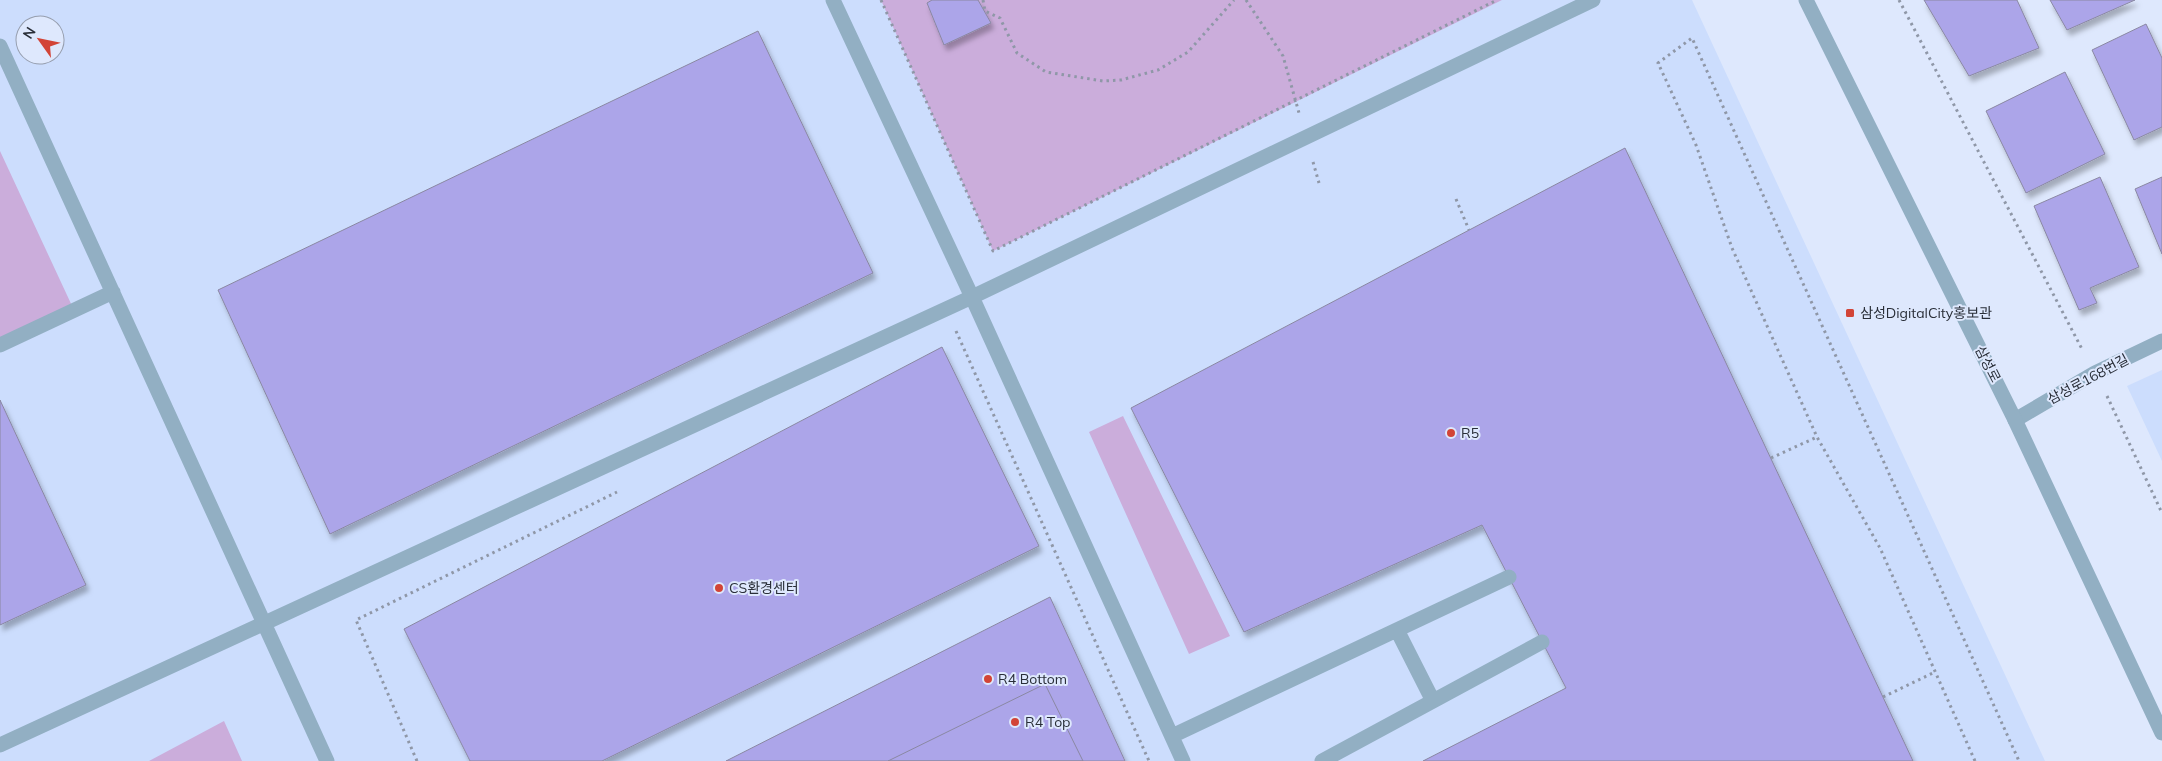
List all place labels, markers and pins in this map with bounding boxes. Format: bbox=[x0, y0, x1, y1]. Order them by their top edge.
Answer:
place label: 삼성DigitalCity홍보관 bbox=[1860, 304, 1992, 322]
marker: 삼성DigitalCity홍보관 bbox=[1844, 307, 1856, 319]
place label: R5 bbox=[1461, 424, 1479, 442]
marker: R5 bbox=[1445, 427, 1457, 439]
place label: CS환경센터 bbox=[729, 579, 799, 597]
marker: CS환경센터 bbox=[713, 582, 725, 594]
place label: R4 Bottom bbox=[998, 670, 1067, 688]
marker: R4 Bottom bbox=[982, 673, 994, 685]
place label: R4 Top bbox=[1025, 713, 1071, 731]
marker: R4 Top bbox=[1009, 716, 1021, 728]

